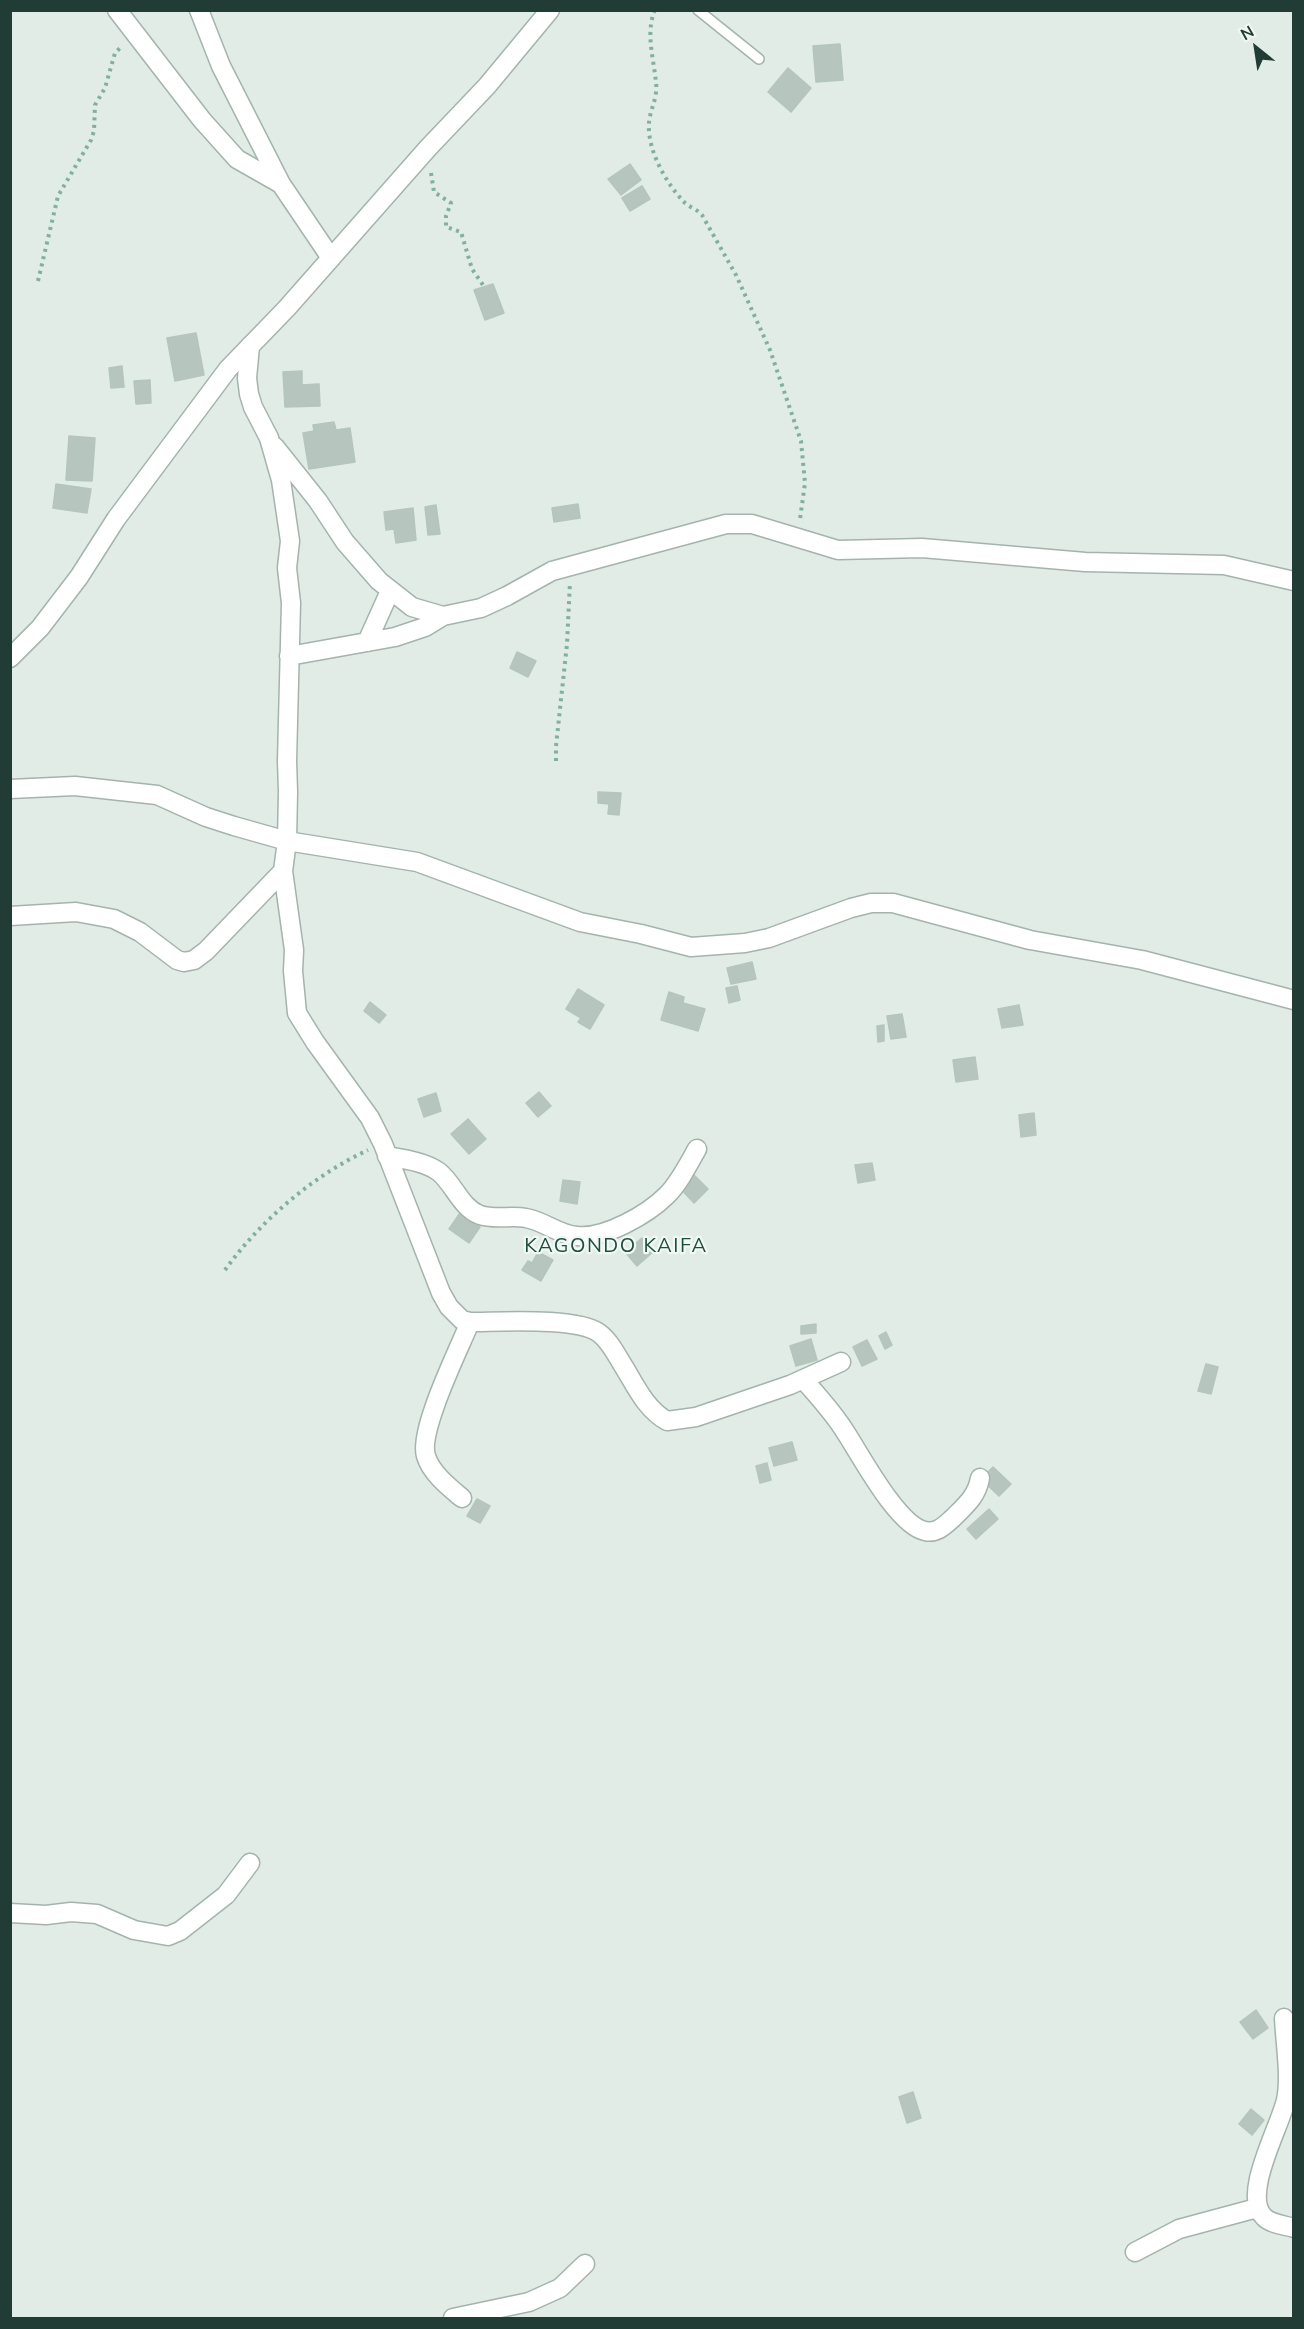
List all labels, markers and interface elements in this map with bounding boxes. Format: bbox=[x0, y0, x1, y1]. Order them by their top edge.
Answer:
north arrow bbox=[1226, 18, 1286, 78]
text: N bbox=[1237, 21, 1257, 44]
district label: KAGONDO KAIFA bbox=[524, 1234, 708, 1258]

